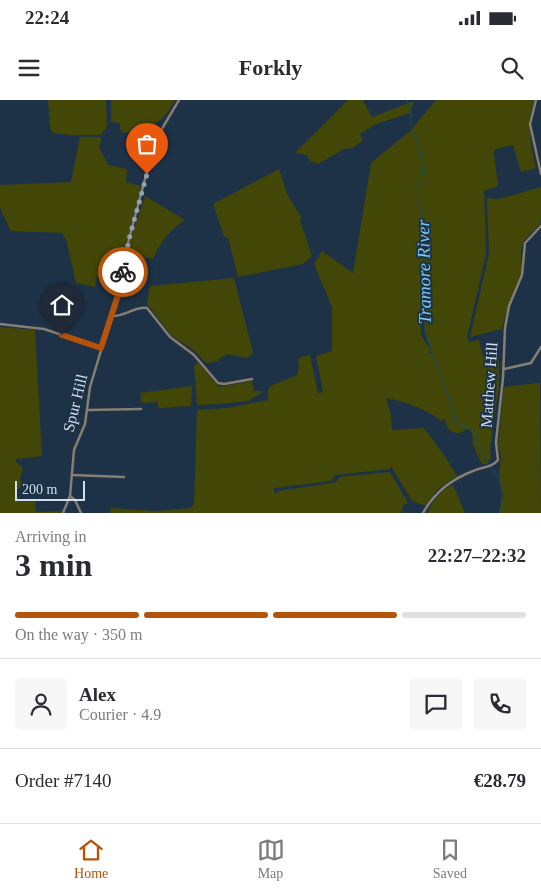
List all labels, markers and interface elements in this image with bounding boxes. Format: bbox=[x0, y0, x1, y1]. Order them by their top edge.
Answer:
text: 22:24 bbox=[25, 7, 69, 28]
icon: menu bbox=[15, 54, 43, 82]
icon: search bbox=[498, 54, 526, 82]
text: Forkly bbox=[239, 55, 302, 80]
pin bbox=[126, 123, 168, 174]
icon: bag bbox=[133, 130, 161, 158]
water label: Tramore River bbox=[413, 218, 435, 325]
courier bbox=[98, 247, 148, 297]
icon: bike bbox=[109, 258, 137, 286]
pin bbox=[41, 284, 83, 335]
icon: home bbox=[48, 291, 76, 319]
street label: Matthew Hill bbox=[478, 341, 501, 428]
street label: Spur Hill bbox=[60, 372, 92, 434]
scale bar bbox=[15, 478, 85, 501]
text: 200 m bbox=[22, 482, 57, 497]
text: Arriving in bbox=[15, 528, 87, 545]
text: 22:27–22:32 bbox=[428, 545, 526, 566]
text: 3 min bbox=[15, 547, 92, 583]
text: On the way · 350 m bbox=[15, 626, 143, 643]
button: person bbox=[15, 678, 67, 730]
button: chat bbox=[410, 678, 462, 730]
button: phone bbox=[474, 678, 526, 730]
text: Alex bbox=[79, 684, 116, 705]
text: Courier · 4.9 bbox=[79, 706, 161, 723]
text: Order #7140 bbox=[15, 770, 112, 791]
text: €28.79 bbox=[474, 770, 526, 791]
tab: Home bbox=[74, 836, 108, 882]
tab: Map bbox=[257, 836, 285, 882]
tab: Saved bbox=[433, 836, 467, 882]

